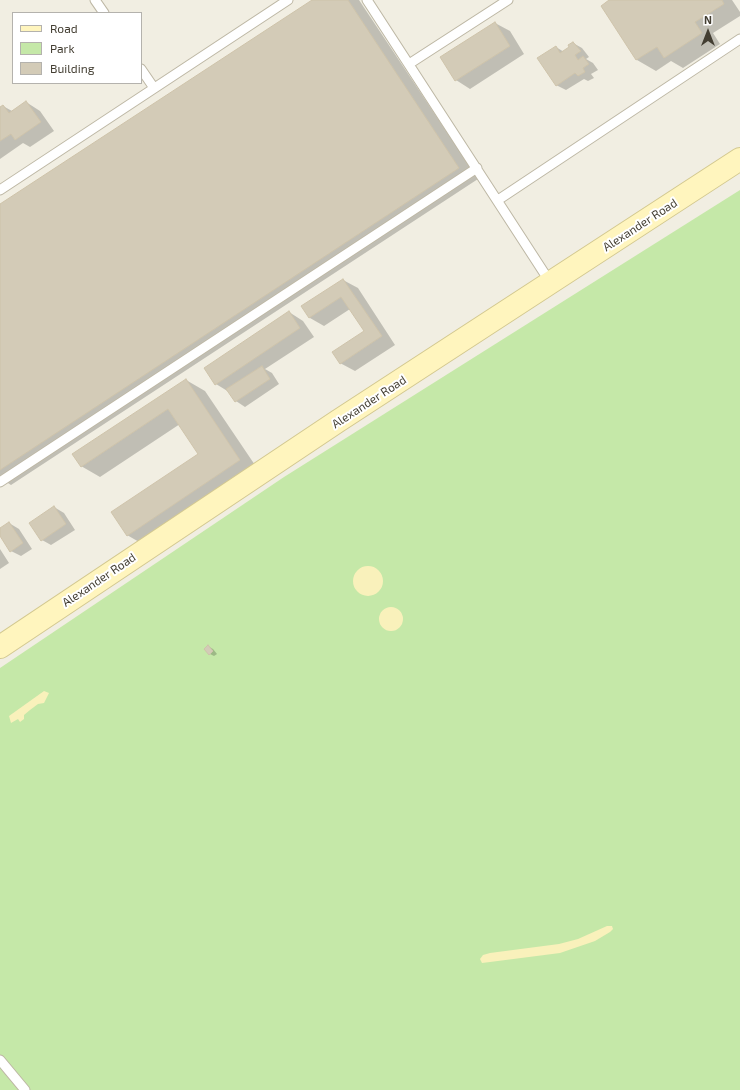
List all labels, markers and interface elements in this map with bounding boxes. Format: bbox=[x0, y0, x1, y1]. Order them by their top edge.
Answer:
legend bbox=[12, 12, 142, 84]
north arrow bbox=[688, 12, 728, 52]
text: N bbox=[704, 13, 712, 26]
text: Road bbox=[50, 21, 78, 35]
text: Park bbox=[50, 41, 75, 55]
text: Building bbox=[50, 61, 94, 75]
street label: Alexander Road bbox=[600, 196, 680, 254]
street label: Alexander Road bbox=[329, 373, 409, 431]
street label: Alexander Road bbox=[59, 550, 139, 610]

